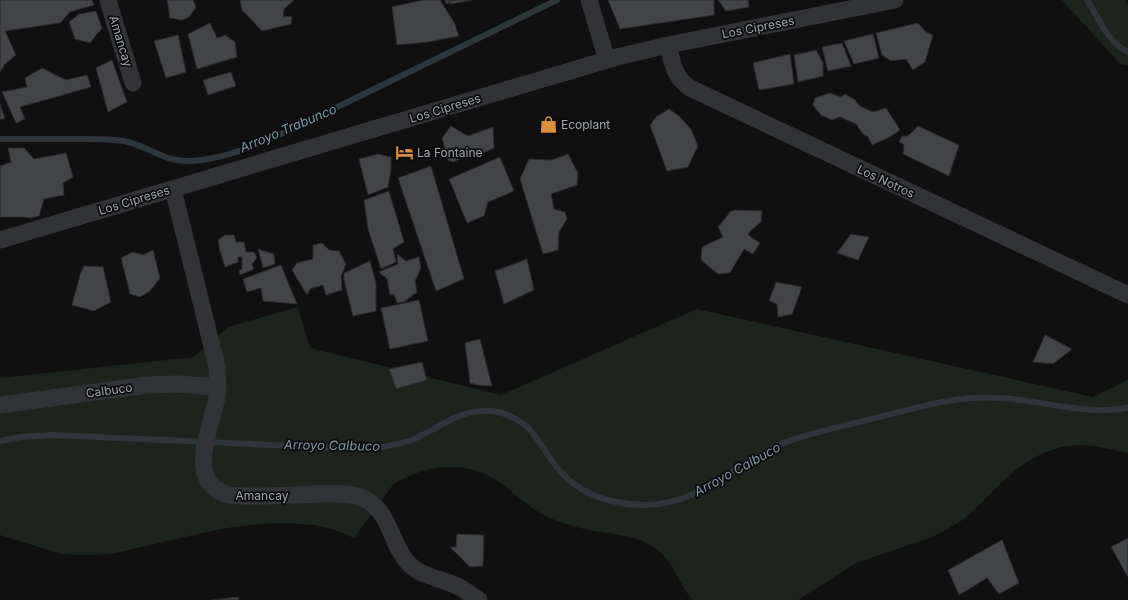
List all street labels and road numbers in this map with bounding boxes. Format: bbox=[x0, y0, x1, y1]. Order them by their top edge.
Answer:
street label: Los Cipreses bbox=[720, 13, 796, 41]
street label: Amancay bbox=[106, 14, 136, 69]
street label: Los Cipreses bbox=[408, 90, 482, 126]
street label: Los Notros bbox=[855, 161, 917, 201]
street label: Los Cipreses bbox=[97, 182, 171, 218]
street label: Calbuco bbox=[85, 379, 133, 401]
street label: Amancay bbox=[236, 488, 289, 503]

